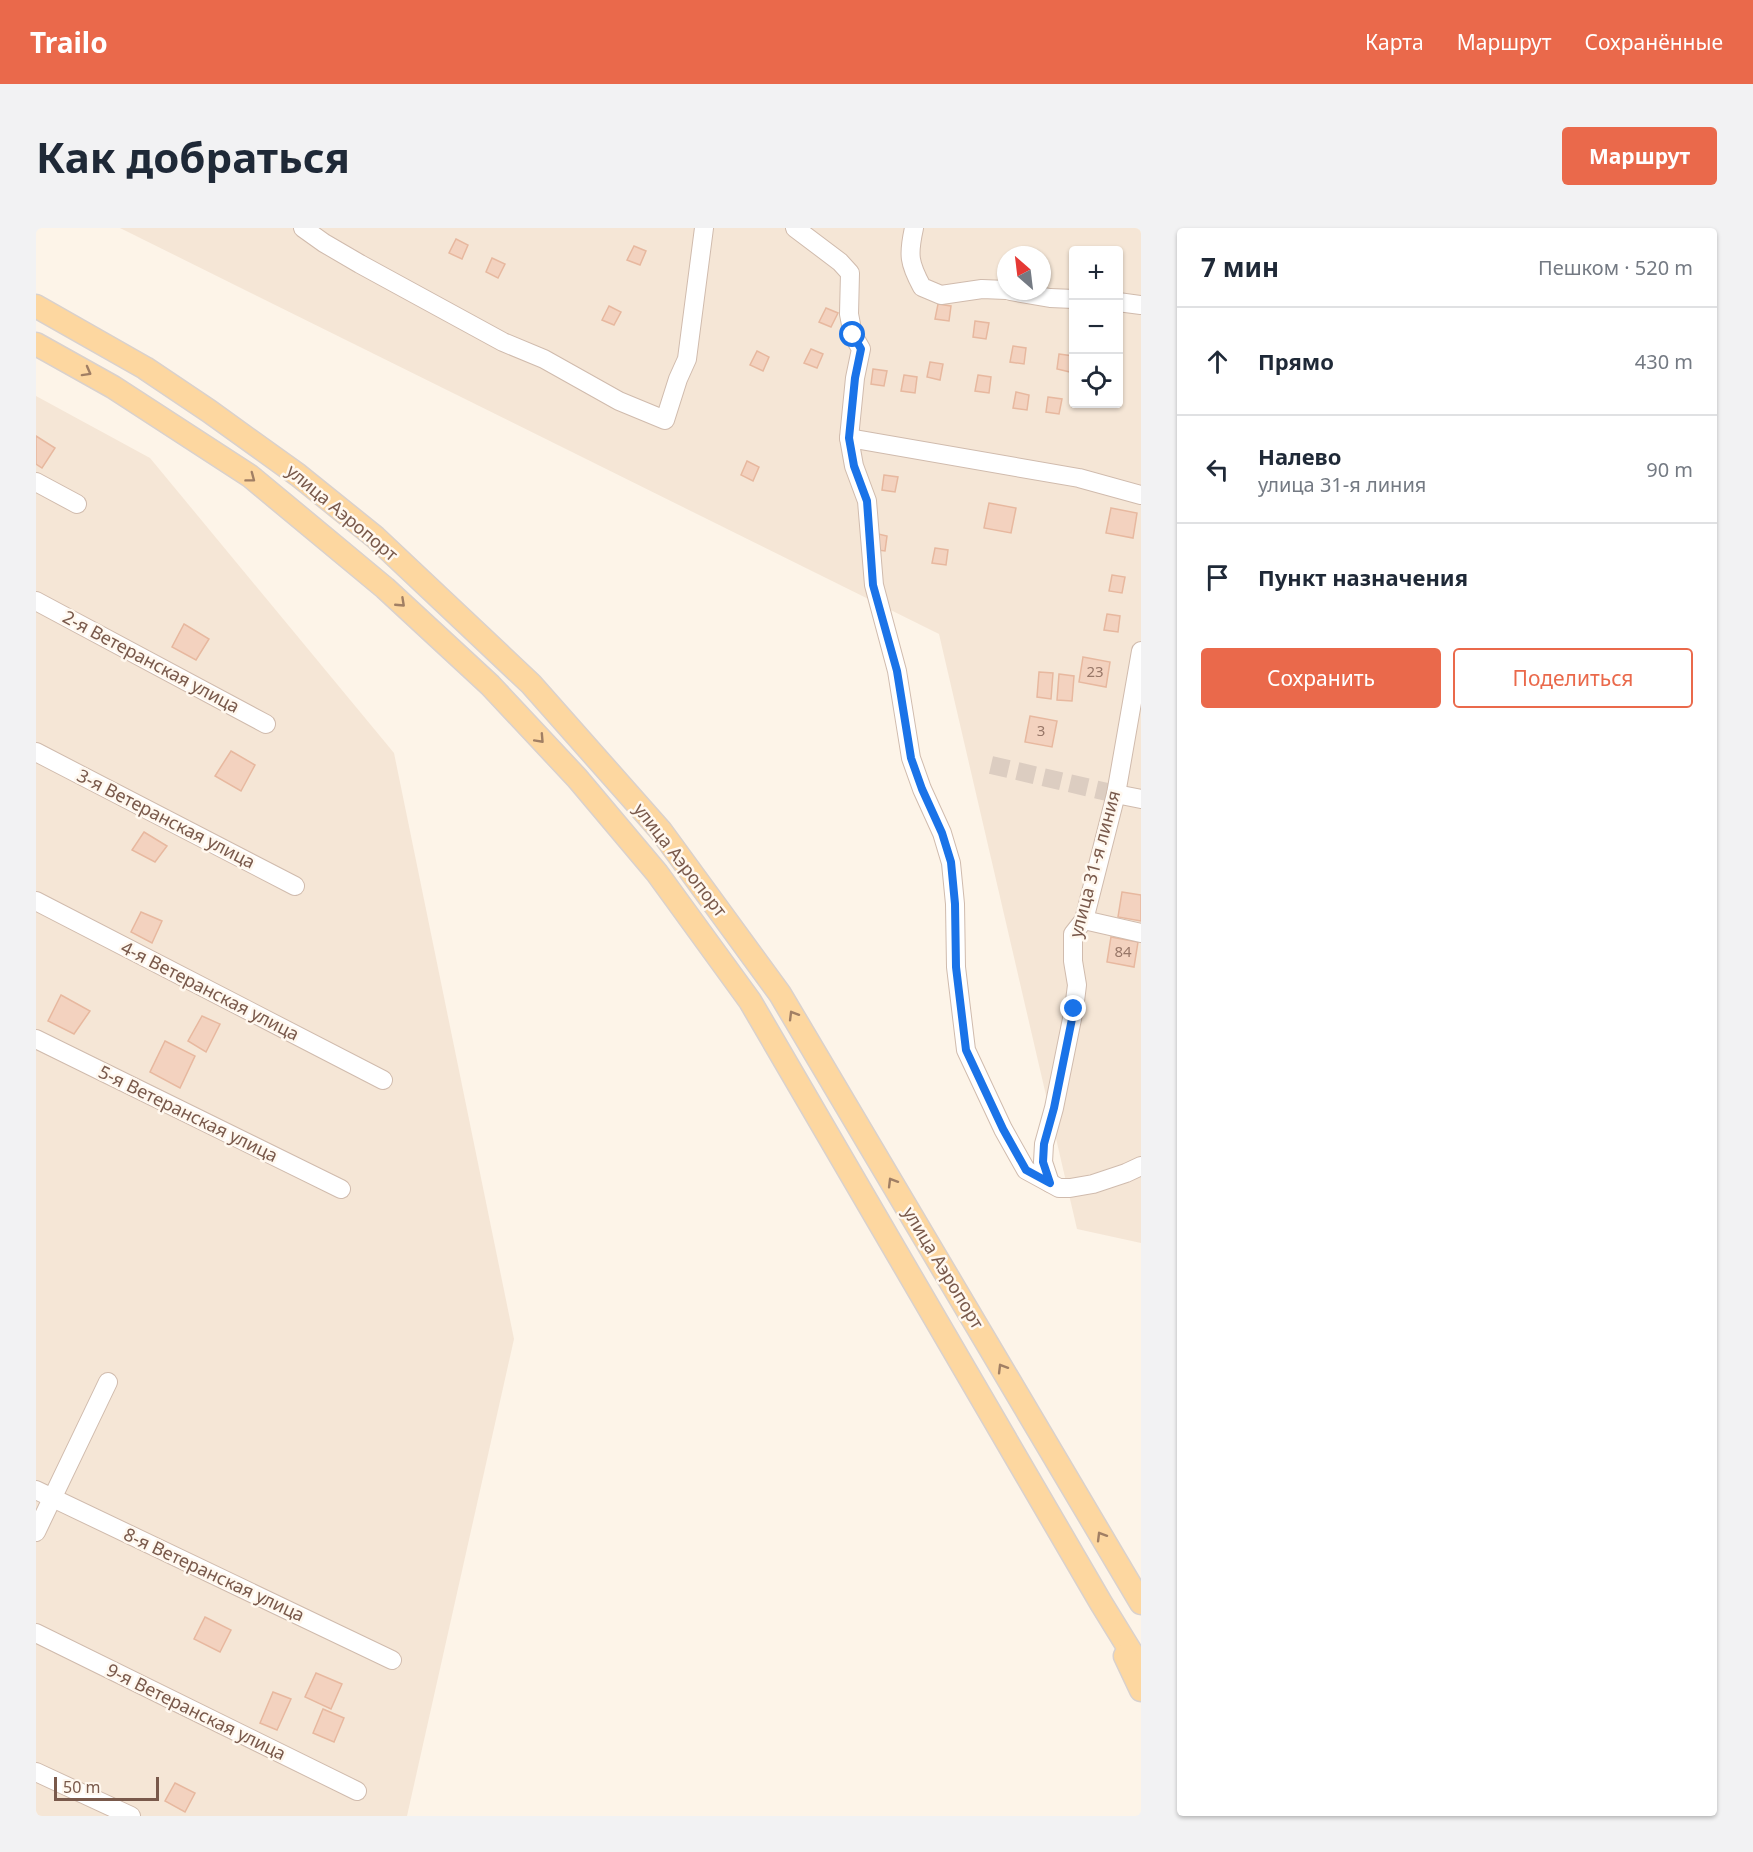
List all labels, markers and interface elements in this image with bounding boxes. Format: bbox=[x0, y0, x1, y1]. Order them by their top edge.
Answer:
text: Trailo bbox=[30, 23, 108, 61]
text: Карта bbox=[1365, 28, 1424, 56]
text: Маршрут bbox=[1457, 28, 1552, 56]
text: Сохранённые bbox=[1585, 28, 1723, 56]
button: Маршрут bbox=[1562, 127, 1717, 185]
text: Как добраться bbox=[36, 128, 350, 185]
north arrow bbox=[997, 246, 1051, 300]
map controls bbox=[1069, 246, 1123, 408]
button: + bbox=[1069, 246, 1123, 300]
text: 7 мин bbox=[1201, 249, 1279, 285]
text: Пешком · 520 m bbox=[1538, 254, 1693, 281]
button: − bbox=[1069, 300, 1123, 354]
route start bbox=[839, 321, 865, 347]
icon: ahead bbox=[1201, 345, 1234, 378]
text: Прямо bbox=[1258, 346, 1334, 376]
text: 430 m bbox=[1635, 348, 1693, 375]
button: locate bbox=[1069, 354, 1123, 408]
one-way arrow bbox=[81, 365, 91, 377]
text: Налево bbox=[1258, 441, 1341, 471]
icon: left bbox=[1201, 453, 1234, 486]
text: 90 m bbox=[1646, 456, 1693, 483]
street label: улица Аэропорт bbox=[282, 459, 404, 566]
one-way arrow bbox=[244, 471, 255, 482]
text: улица 31-я линия bbox=[1258, 471, 1426, 498]
icon: arrive bbox=[1201, 561, 1234, 594]
text: Пункт назначения bbox=[1258, 562, 1468, 592]
one-way arrow bbox=[394, 596, 404, 607]
street label: 2-я Ветеранская улица bbox=[59, 604, 244, 718]
button: Сохранить bbox=[1201, 648, 1441, 708]
button: Поделиться bbox=[1453, 648, 1693, 708]
house number: 23 bbox=[1086, 661, 1104, 681]
house number: 3 bbox=[1037, 720, 1045, 740]
one-way arrow bbox=[533, 733, 544, 743]
street label: 3-я Ветеранская улица bbox=[73, 763, 260, 873]
street label: улица 31-я линия bbox=[1063, 787, 1125, 940]
street label: улица Аэропорт bbox=[629, 797, 733, 922]
street label: 4-я Ветеранская улица bbox=[117, 935, 304, 1045]
house number: 84 bbox=[1114, 941, 1132, 961]
route end bbox=[1060, 995, 1086, 1021]
one-way arrow bbox=[788, 1011, 800, 1021]
street label: 5-я Ветеранская улица bbox=[95, 1059, 282, 1167]
one-way arrow bbox=[888, 1178, 899, 1188]
street label: улица Аэропорт bbox=[898, 1202, 990, 1334]
one-way arrow bbox=[998, 1364, 1009, 1374]
street label: 8-я Ветеранская улица bbox=[120, 1522, 309, 1627]
one-way arrow bbox=[1097, 1532, 1109, 1542]
street label: 9-я Ветеранская улица bbox=[103, 1657, 290, 1765]
scale bar bbox=[54, 1774, 159, 1802]
text: 50 m bbox=[63, 1776, 100, 1798]

